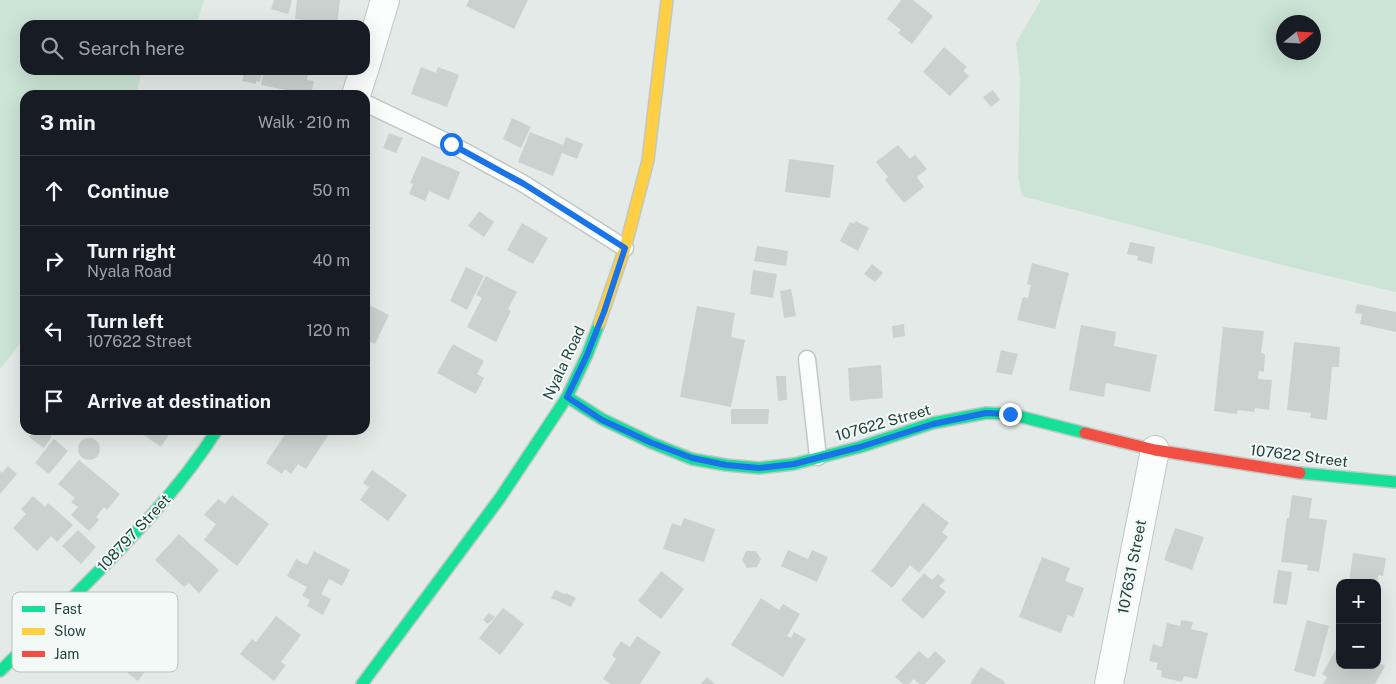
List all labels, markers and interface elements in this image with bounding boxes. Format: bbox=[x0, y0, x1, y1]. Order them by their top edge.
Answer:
north arrow bbox=[1276, 15, 1321, 60]
search box bbox=[20, 20, 370, 75]
icon: search bbox=[38, 34, 66, 62]
text: Search here bbox=[78, 37, 185, 59]
text: 3 min bbox=[40, 110, 96, 135]
text: Walk · 210 m bbox=[258, 113, 350, 132]
route start bbox=[440, 133, 463, 156]
icon: ahead bbox=[40, 177, 68, 205]
text: Continue bbox=[87, 180, 169, 202]
text: 50 m bbox=[312, 181, 350, 200]
text: Turn right bbox=[87, 240, 176, 262]
icon: right bbox=[40, 247, 68, 275]
text: 40 m bbox=[312, 251, 350, 270]
text: Nyala Road bbox=[87, 262, 172, 281]
text: Turn left bbox=[87, 310, 164, 332]
icon: left bbox=[40, 317, 68, 345]
text: 120 m bbox=[306, 321, 350, 340]
street label: Nyala Road bbox=[539, 323, 588, 402]
text: 107622 Street bbox=[87, 332, 192, 351]
icon: arrive bbox=[40, 387, 68, 415]
text: Arrive at destination bbox=[87, 390, 271, 412]
street label: 107622 Street bbox=[833, 401, 933, 444]
route end bbox=[999, 403, 1022, 426]
street label: 107622 Street bbox=[1249, 441, 1349, 470]
street label: 108797 Street bbox=[94, 491, 174, 575]
street label: 107631 Street bbox=[1114, 518, 1149, 616]
map controls bbox=[1336, 579, 1381, 669]
button: + bbox=[1336, 579, 1381, 624]
legend bbox=[12, 592, 178, 672]
text: Fast bbox=[54, 601, 82, 617]
text: Slow bbox=[54, 623, 86, 639]
button: − bbox=[1336, 624, 1381, 669]
text: Jam bbox=[54, 646, 79, 662]

